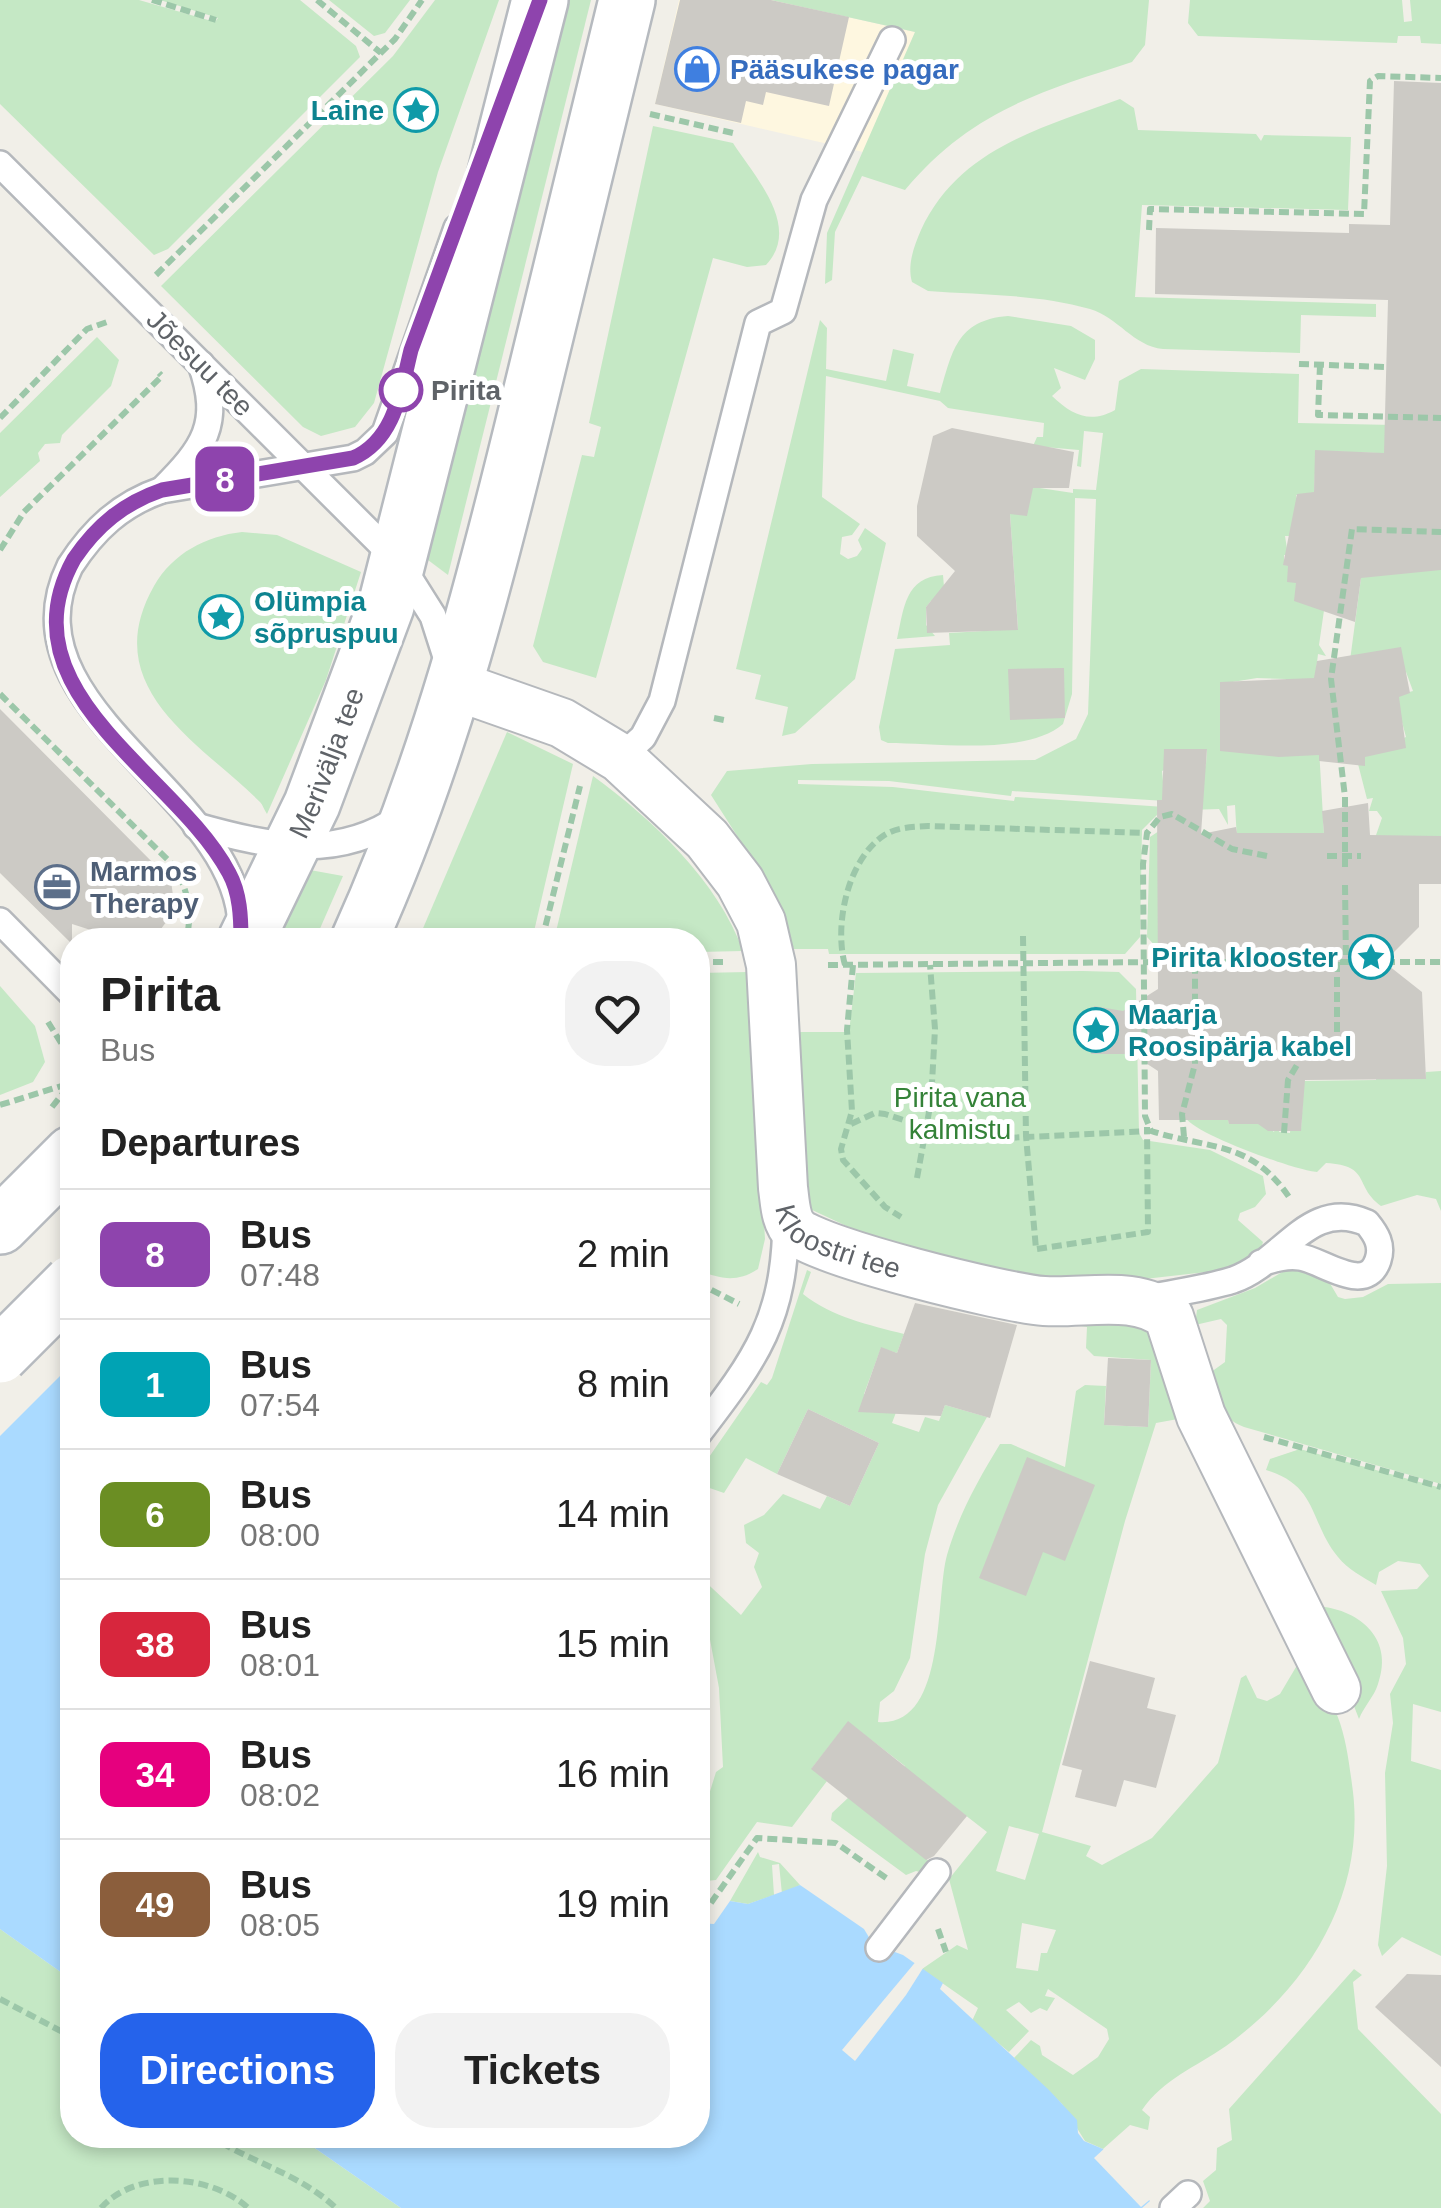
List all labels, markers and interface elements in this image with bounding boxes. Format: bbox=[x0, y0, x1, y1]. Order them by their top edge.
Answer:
shop icon: Pääsukese pagar bbox=[674, 46, 720, 92]
place label: Pääsukese pagar bbox=[730, 54, 959, 85]
place icon: Laine bbox=[393, 87, 439, 133]
place label: Laine bbox=[311, 95, 384, 126]
street label: Jõesuu tee bbox=[141, 304, 259, 422]
marker: Pirita bbox=[380, 369, 422, 411]
place label: Pirita bbox=[431, 375, 501, 406]
line badge: 8 bbox=[192, 446, 258, 512]
text: 8 bbox=[215, 460, 235, 499]
place label: Olümpia sõpruspuu bbox=[254, 586, 399, 649]
place icon: Olümpia sõpruspuu bbox=[198, 594, 244, 640]
street label: Merivälja tee bbox=[283, 683, 370, 843]
place label: Marmos Therapy bbox=[90, 856, 199, 919]
office icon: Marmos Therapy bbox=[34, 864, 80, 910]
place icon: Pirita klooster bbox=[1348, 934, 1394, 980]
place label: Pirita klooster bbox=[1151, 942, 1338, 973]
button: heart bbox=[565, 961, 670, 1066]
text: Pirita bbox=[100, 968, 220, 1021]
place label: Maarja Roosipärja kabel bbox=[1128, 999, 1352, 1062]
place icon: Maarja Roosipärja kabel bbox=[1073, 1007, 1119, 1053]
text: Bus bbox=[100, 1032, 155, 1068]
park label: Pirita vana kalmistu bbox=[894, 1082, 1027, 1145]
text: Departures bbox=[100, 1122, 301, 1164]
street label: Kloostri tee bbox=[770, 1201, 904, 1284]
text: Bus bbox=[240, 1214, 312, 1256]
text: 2 min bbox=[577, 1233, 670, 1275]
text: 8 bbox=[145, 1235, 165, 1274]
text: 07:48 bbox=[240, 1257, 320, 1293]
text: Bus bbox=[240, 1344, 312, 1386]
text: 8 min bbox=[577, 1363, 670, 1405]
text: 1 bbox=[145, 1365, 165, 1404]
text: 07:54 bbox=[240, 1387, 320, 1423]
text: Bus bbox=[240, 1474, 312, 1516]
text: 14 min bbox=[556, 1493, 670, 1535]
text: 6 bbox=[145, 1495, 165, 1534]
text: 08:00 bbox=[240, 1517, 320, 1553]
text: Bus bbox=[240, 1604, 312, 1646]
text: 15 min bbox=[556, 1623, 670, 1665]
text: 38 bbox=[136, 1625, 174, 1664]
text: 08:01 bbox=[240, 1647, 320, 1683]
text: Bus bbox=[240, 1734, 312, 1776]
text: 16 min bbox=[556, 1753, 670, 1795]
text: 34 bbox=[136, 1755, 174, 1794]
text: 08:02 bbox=[240, 1777, 320, 1813]
text: Bus bbox=[240, 1864, 312, 1906]
text: 19 min bbox=[556, 1883, 670, 1925]
text: 49 bbox=[136, 1885, 174, 1924]
text: 08:05 bbox=[240, 1907, 320, 1943]
button: Directions bbox=[100, 2013, 375, 2128]
button: Tickets bbox=[395, 2013, 670, 2128]

